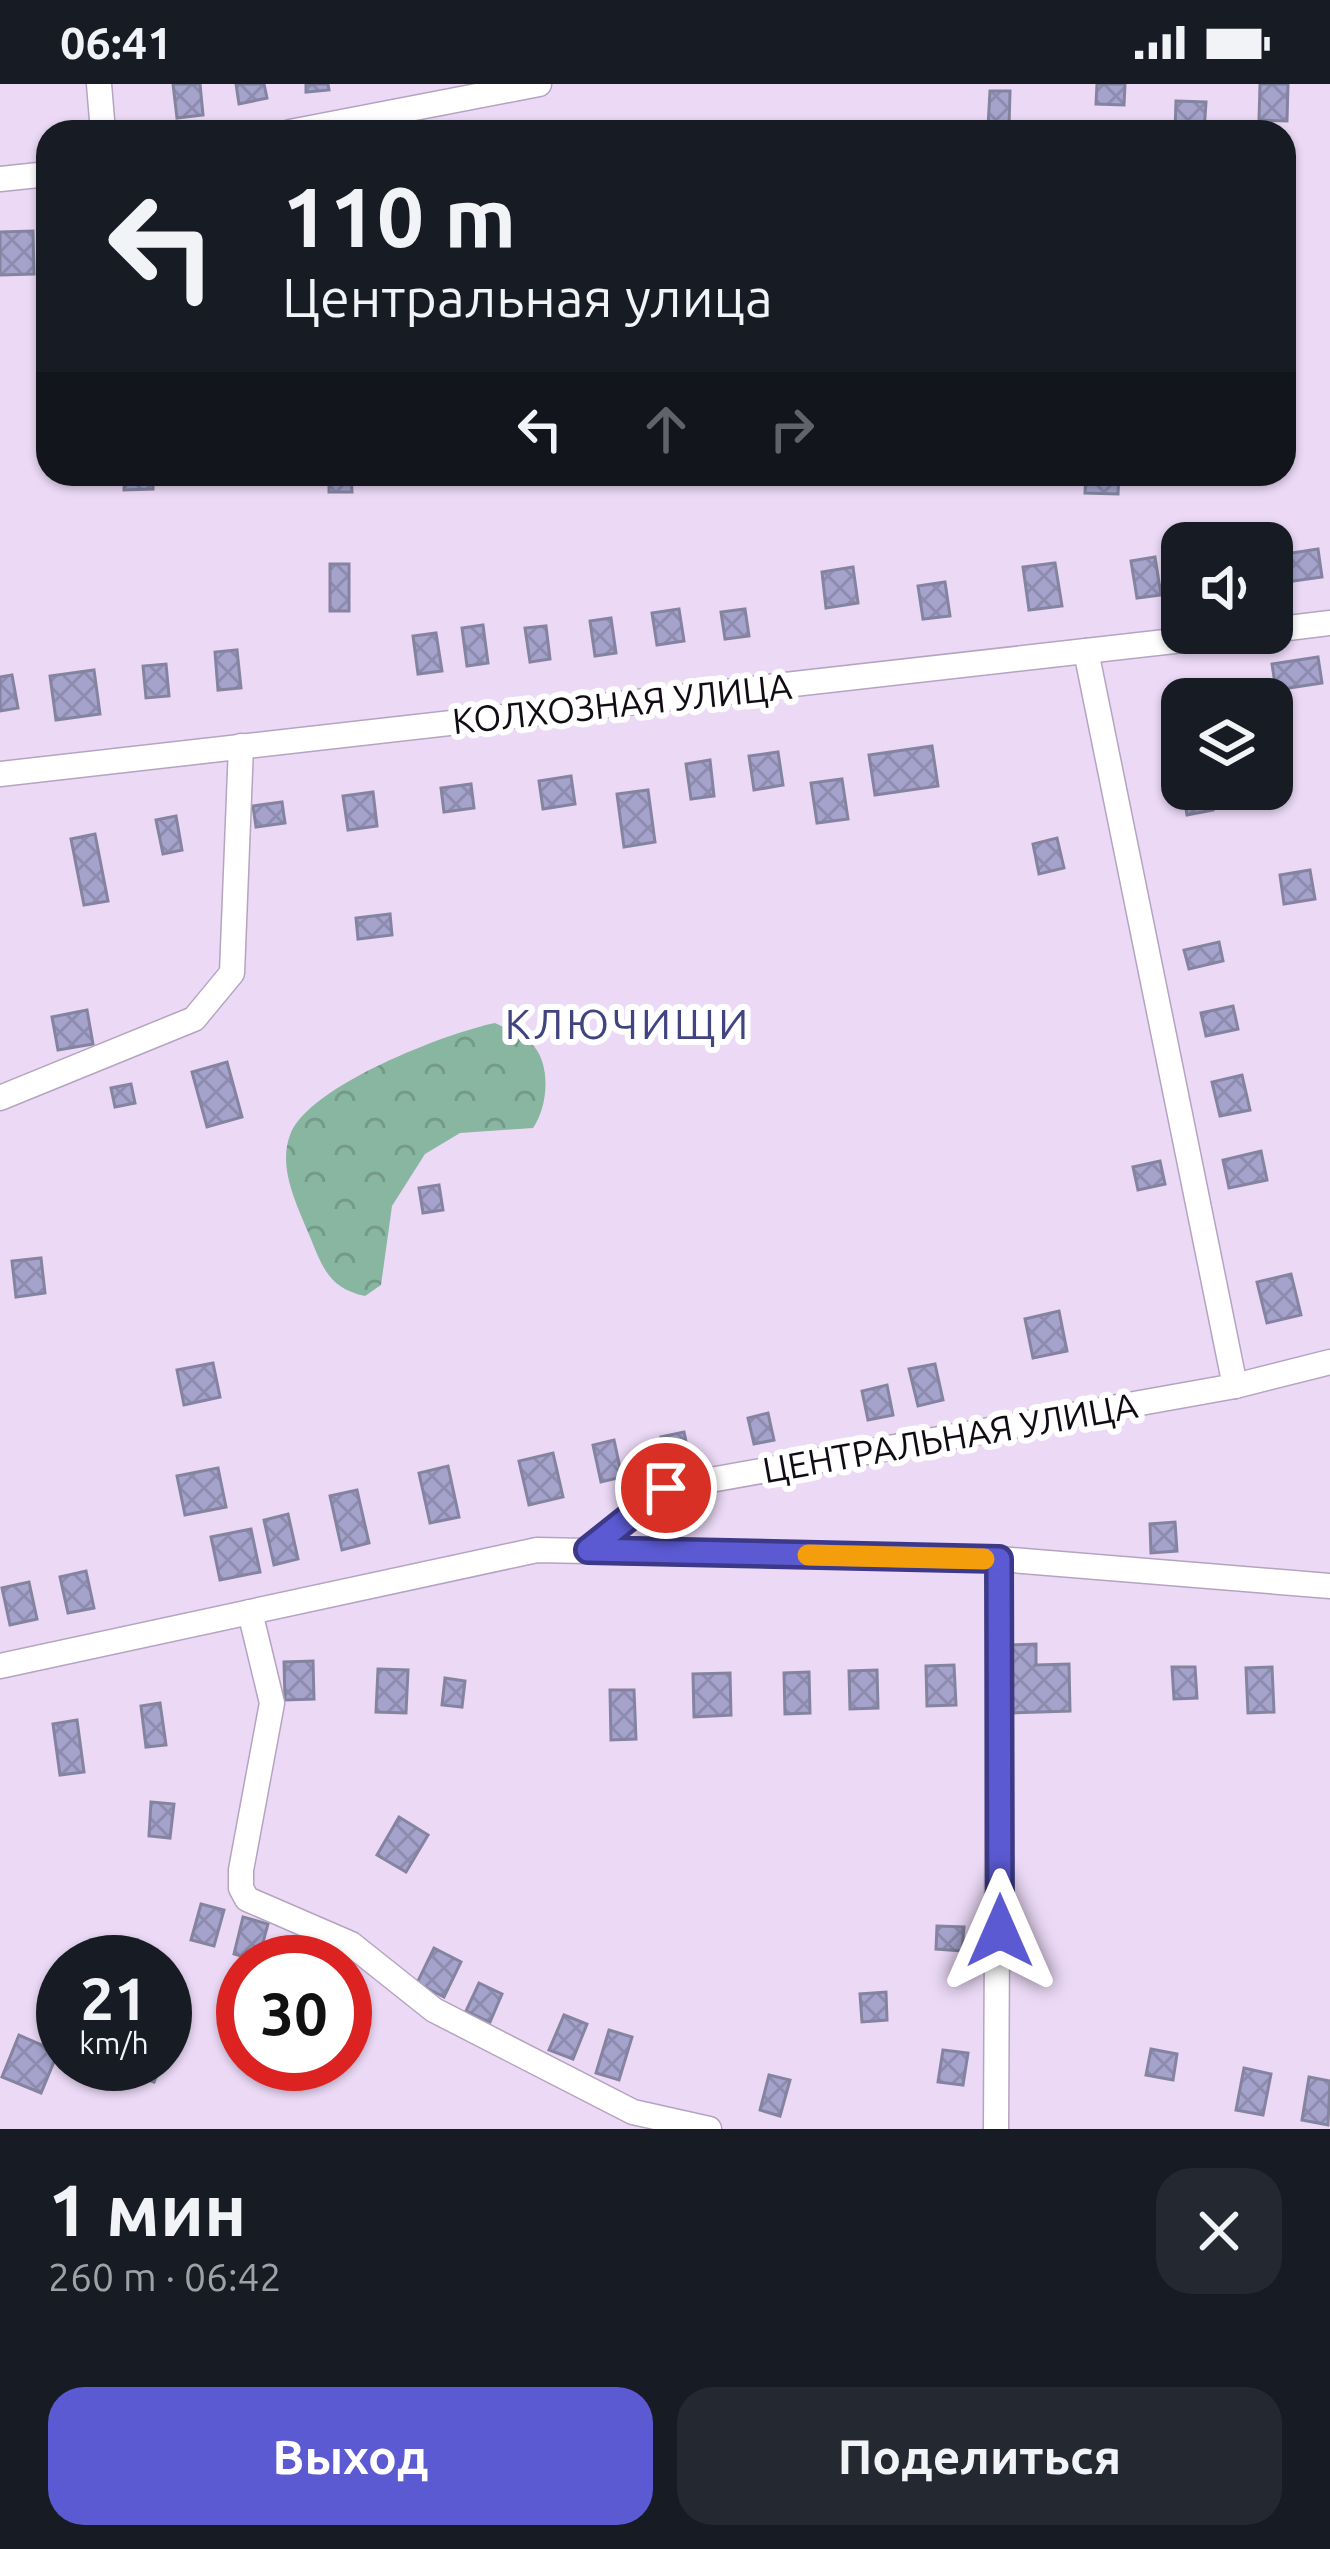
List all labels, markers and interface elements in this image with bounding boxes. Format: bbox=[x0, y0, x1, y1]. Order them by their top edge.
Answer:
text: 06:41 bbox=[60, 17, 173, 68]
icon: left bbox=[84, 168, 240, 324]
text: 110 m bbox=[282, 169, 516, 263]
text: Центральная улица bbox=[282, 267, 773, 327]
icon: left bbox=[507, 396, 573, 462]
icon: ahead bbox=[633, 396, 699, 462]
icon: right bbox=[759, 396, 825, 462]
map controls bbox=[1161, 522, 1293, 810]
button: sound bbox=[1161, 522, 1293, 654]
street label: КОЛХОЗНАЯ УЛИЦА bbox=[450, 665, 794, 741]
button: layers bbox=[1161, 678, 1293, 810]
district label: КЛЮЧИЩИ bbox=[505, 1000, 751, 1047]
street label: ЦЕНТРАЛЬНАЯ УЛИЦА bbox=[759, 1384, 1141, 1490]
pin bbox=[615, 1437, 717, 1539]
icon: arrive bbox=[633, 1455, 699, 1521]
position arrow bbox=[937, 1868, 1063, 1994]
speed limit sign: 30 bbox=[216, 1935, 372, 2091]
text: 21 bbox=[80, 1964, 148, 2031]
text: km/h bbox=[79, 2026, 149, 2060]
button: close bbox=[1156, 2168, 1282, 2294]
text: 1 мин bbox=[48, 2169, 247, 2250]
text: 260 m · 06:42 bbox=[48, 2255, 282, 2298]
button: Выход bbox=[48, 2387, 653, 2525]
button: Поделиться bbox=[677, 2387, 1282, 2525]

